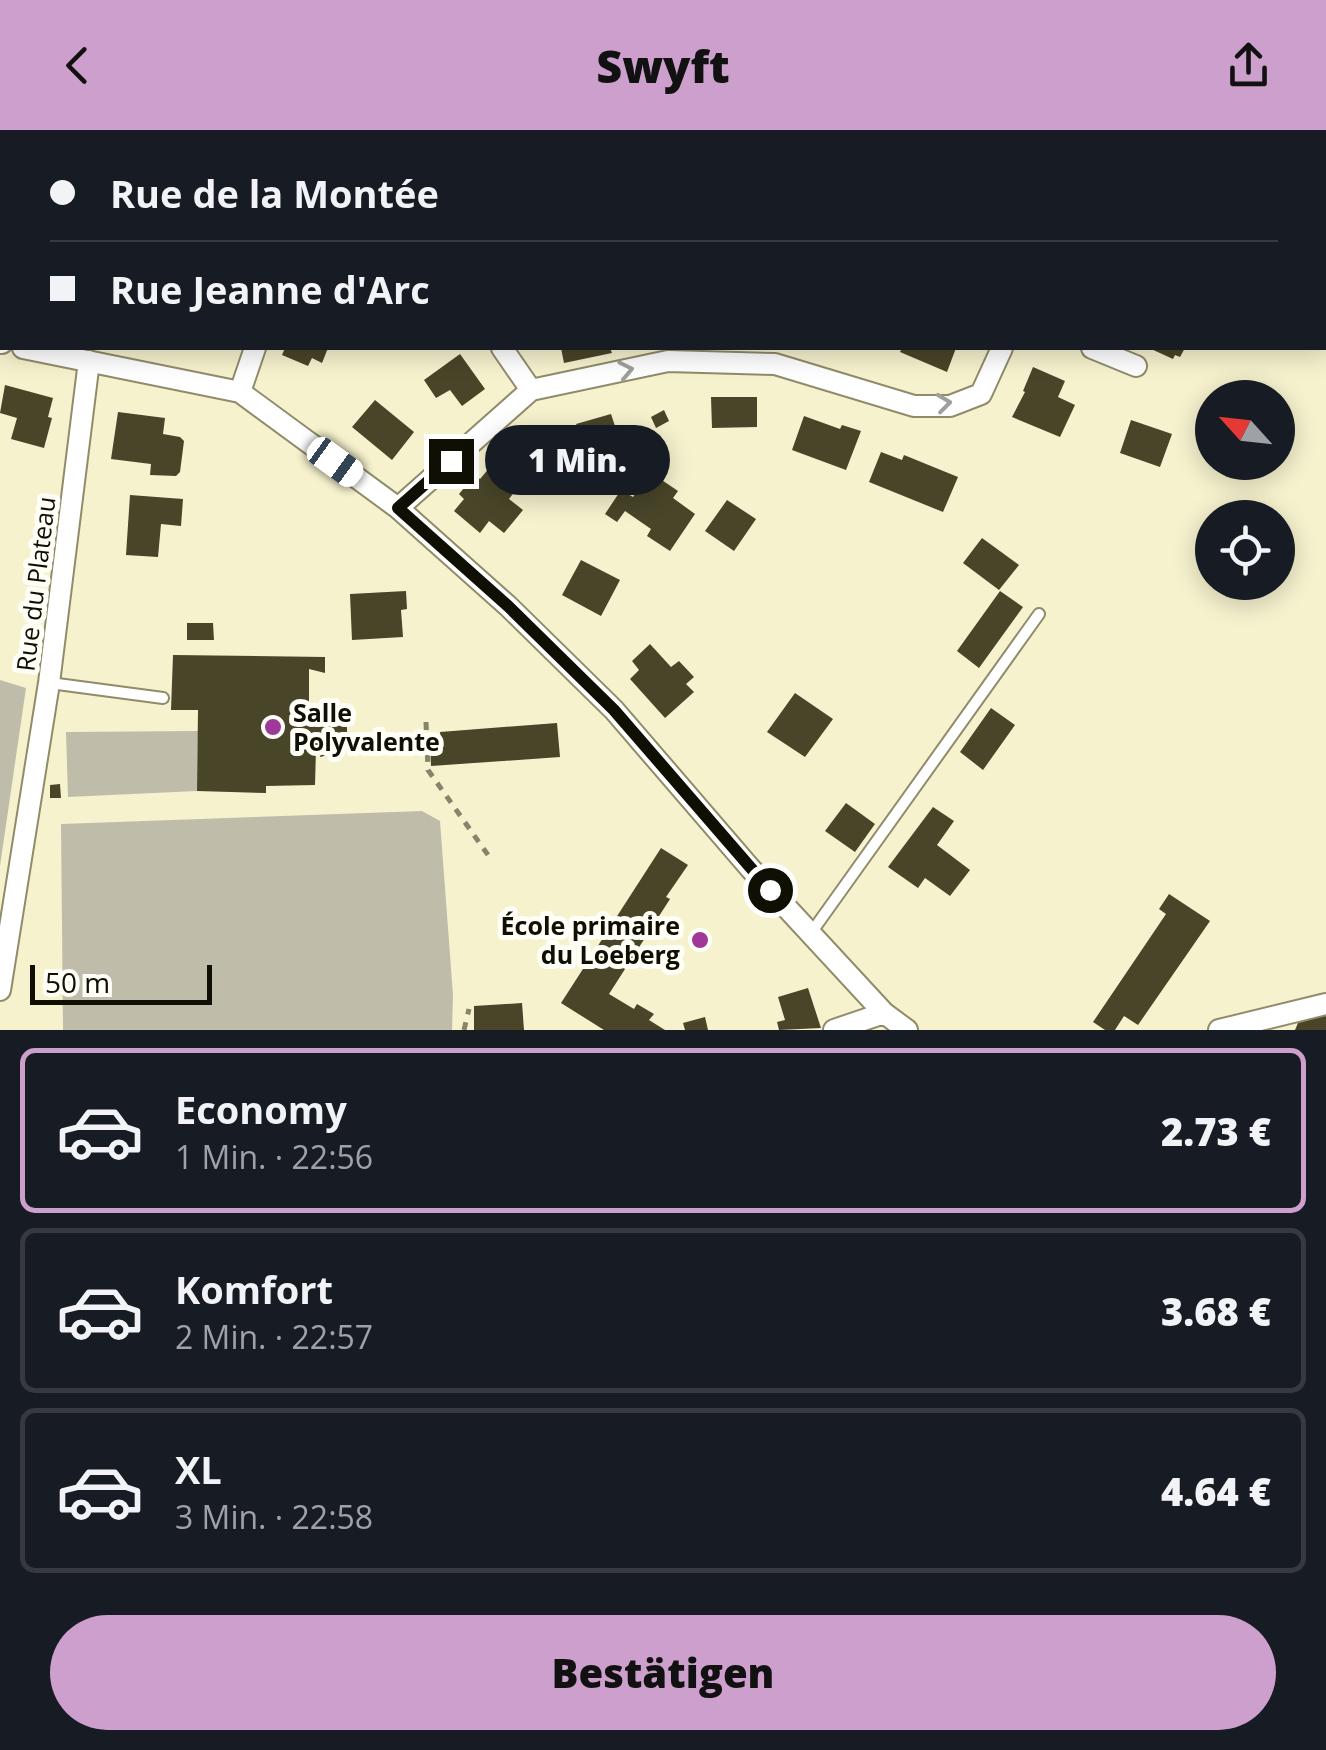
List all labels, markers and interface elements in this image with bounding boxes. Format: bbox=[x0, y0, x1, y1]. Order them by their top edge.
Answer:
text: Swyft bbox=[596, 35, 730, 96]
icon: back bbox=[50, 38, 105, 93]
icon: share bbox=[1221, 38, 1276, 93]
text: Rue de la Montée bbox=[110, 167, 439, 219]
text: Rue Jeanne d'Arc bbox=[110, 263, 430, 315]
one-way arrow bbox=[618, 360, 635, 381]
north arrow bbox=[1195, 380, 1295, 480]
map controls bbox=[1195, 380, 1295, 600]
one-way arrow bbox=[936, 394, 952, 415]
callout: 1 Min. bbox=[486, 426, 671, 496]
car bbox=[302, 432, 368, 492]
text: 1 Min. bbox=[528, 438, 627, 481]
route end bbox=[429, 439, 474, 484]
street label: Rue du Plateau bbox=[7, 495, 63, 673]
button: locate bbox=[1195, 500, 1295, 600]
place label: Salle Polyvalente bbox=[293, 695, 440, 758]
marker: Salle Polyvalente bbox=[262, 716, 284, 738]
route start bbox=[748, 868, 793, 913]
place label: École primaire du Loeberg bbox=[501, 908, 680, 971]
marker: École primaire du Loeberg bbox=[689, 929, 711, 951]
scale bar bbox=[30, 960, 212, 1004]
text: 50 m bbox=[45, 963, 110, 1001]
text: Economy bbox=[175, 1083, 347, 1135]
icon: car bbox=[55, 1086, 145, 1176]
text: 2.73 € bbox=[1161, 1105, 1271, 1157]
text: 1 Min. · 22:56 bbox=[175, 1135, 373, 1178]
text: Komfort bbox=[175, 1263, 333, 1315]
icon: car bbox=[55, 1266, 145, 1356]
text: 3.68 € bbox=[1161, 1285, 1271, 1337]
text: 2 Min. · 22:57 bbox=[175, 1315, 373, 1358]
text: XL bbox=[175, 1443, 222, 1495]
icon: car bbox=[55, 1446, 145, 1536]
text: 4.64 € bbox=[1161, 1465, 1271, 1517]
text: 3 Min. · 22:58 bbox=[175, 1495, 373, 1538]
button: Bestätigen bbox=[50, 1615, 1276, 1730]

